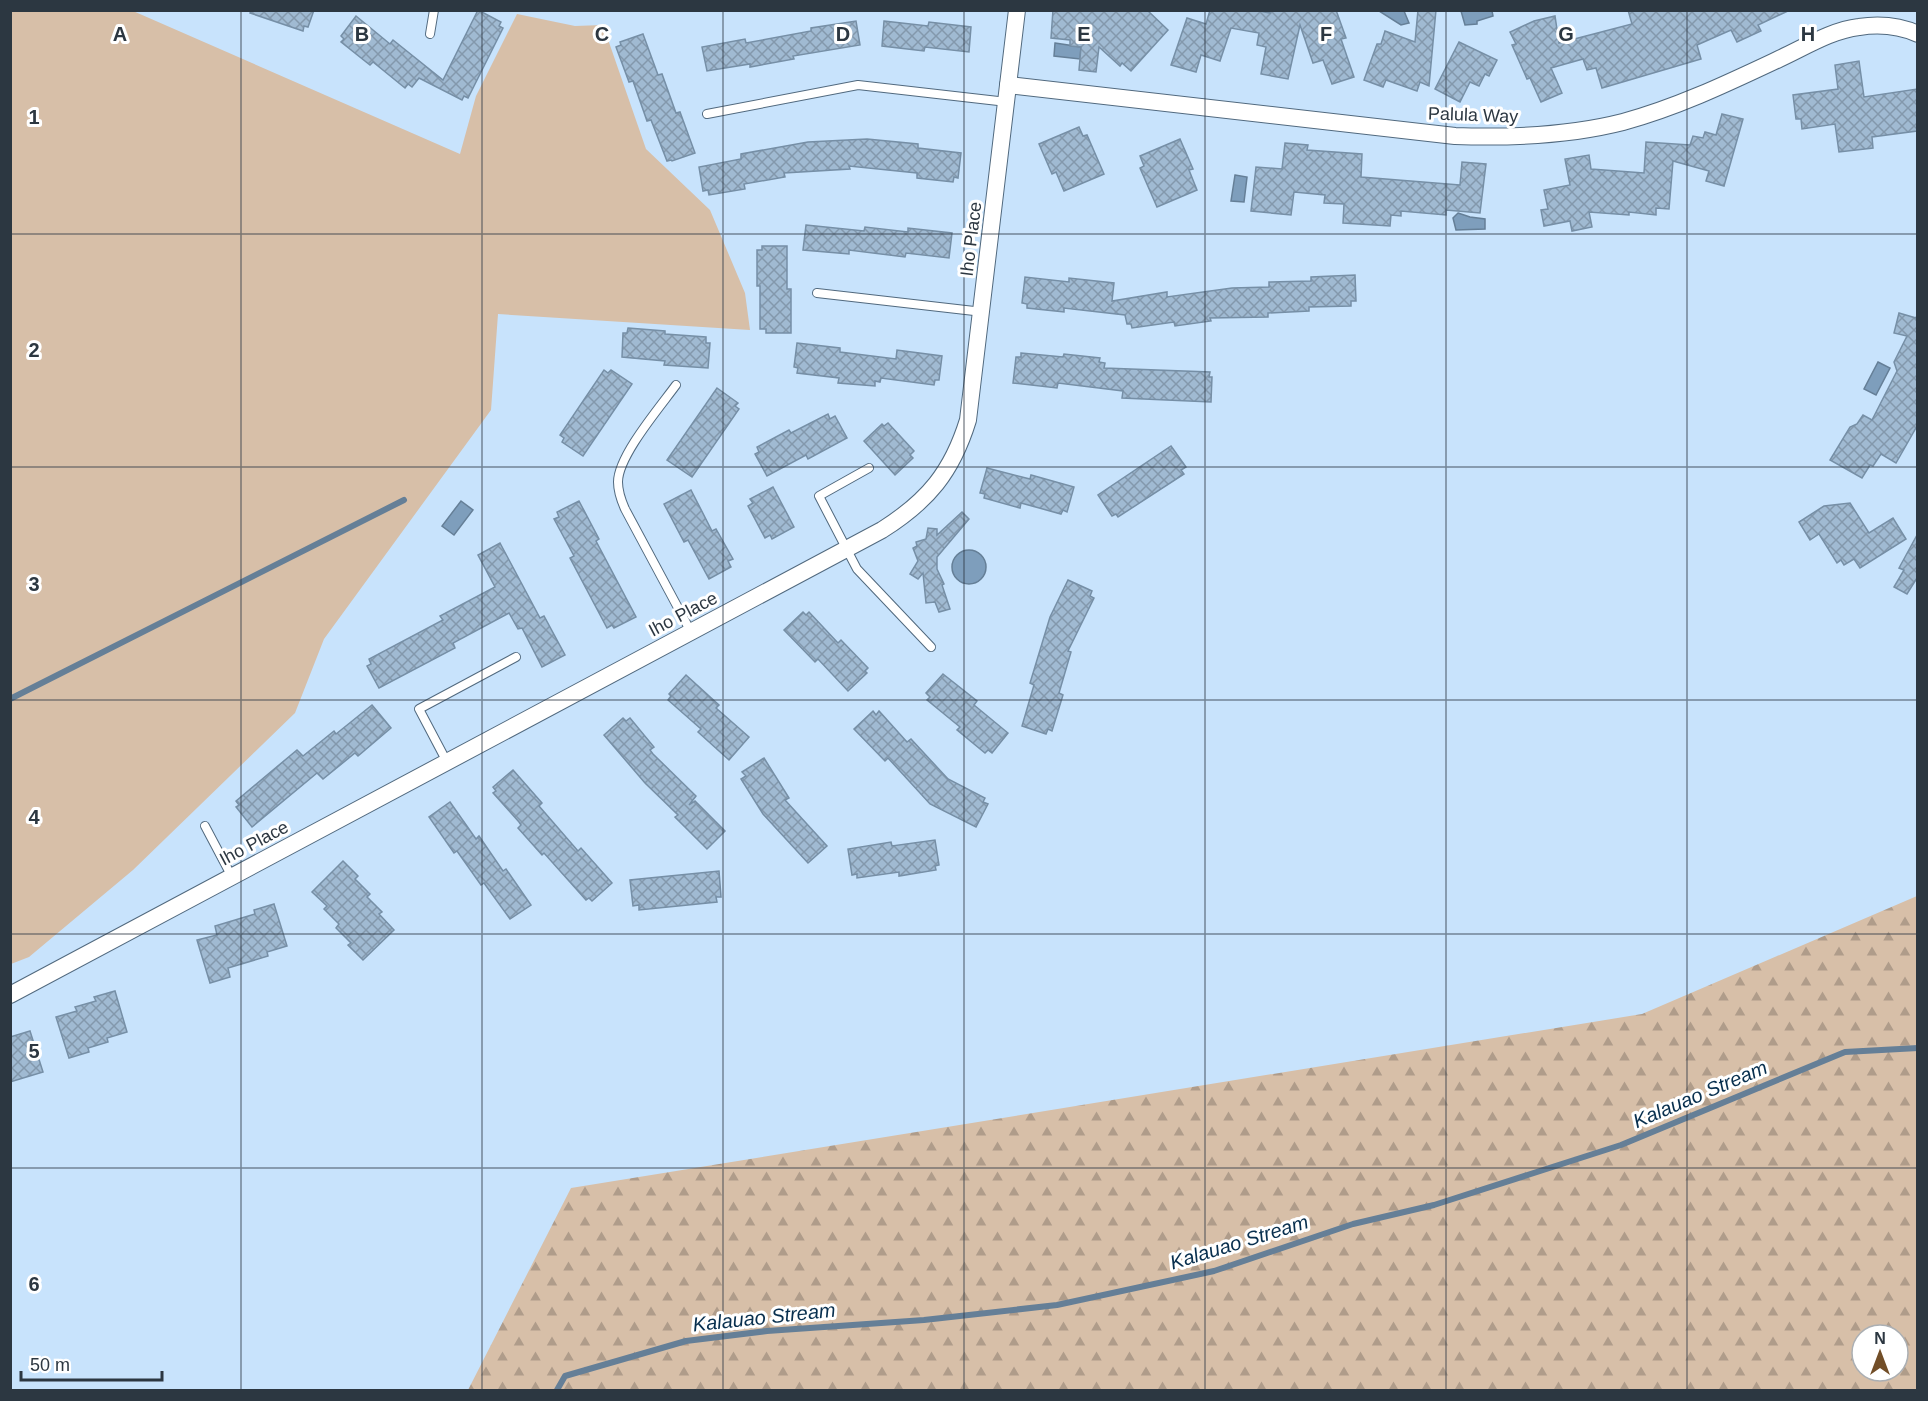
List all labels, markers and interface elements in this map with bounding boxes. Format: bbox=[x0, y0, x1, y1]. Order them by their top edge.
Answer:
text: A bbox=[113, 23, 127, 45]
text: B bbox=[355, 23, 369, 45]
text: C bbox=[595, 23, 609, 45]
text: D bbox=[836, 23, 850, 45]
text: E bbox=[1077, 23, 1091, 45]
text: F bbox=[1320, 23, 1332, 45]
text: G bbox=[1558, 23, 1574, 45]
text: H bbox=[1801, 23, 1815, 45]
street label: Palula Way bbox=[1427, 103, 1519, 127]
text: 1 bbox=[28, 106, 40, 128]
street label: Iho Place bbox=[957, 201, 985, 277]
text: 2 bbox=[28, 339, 40, 361]
text: 3 bbox=[28, 573, 40, 595]
street label: Iho Place bbox=[645, 588, 721, 640]
text: 4 bbox=[28, 806, 40, 828]
street label: Iho Place bbox=[216, 817, 292, 869]
text: 5 bbox=[28, 1040, 40, 1062]
water label: Kalauao Stream bbox=[1630, 1056, 1770, 1132]
water label: Kalauao Stream bbox=[1167, 1211, 1311, 1273]
text: 6 bbox=[28, 1273, 40, 1295]
water label: Kalauao Stream bbox=[692, 1299, 836, 1335]
north arrow bbox=[1850, 1323, 1910, 1383]
text: N bbox=[1874, 1330, 1886, 1347]
scale bar bbox=[21, 1344, 162, 1382]
text: 50 m bbox=[30, 1355, 70, 1375]

